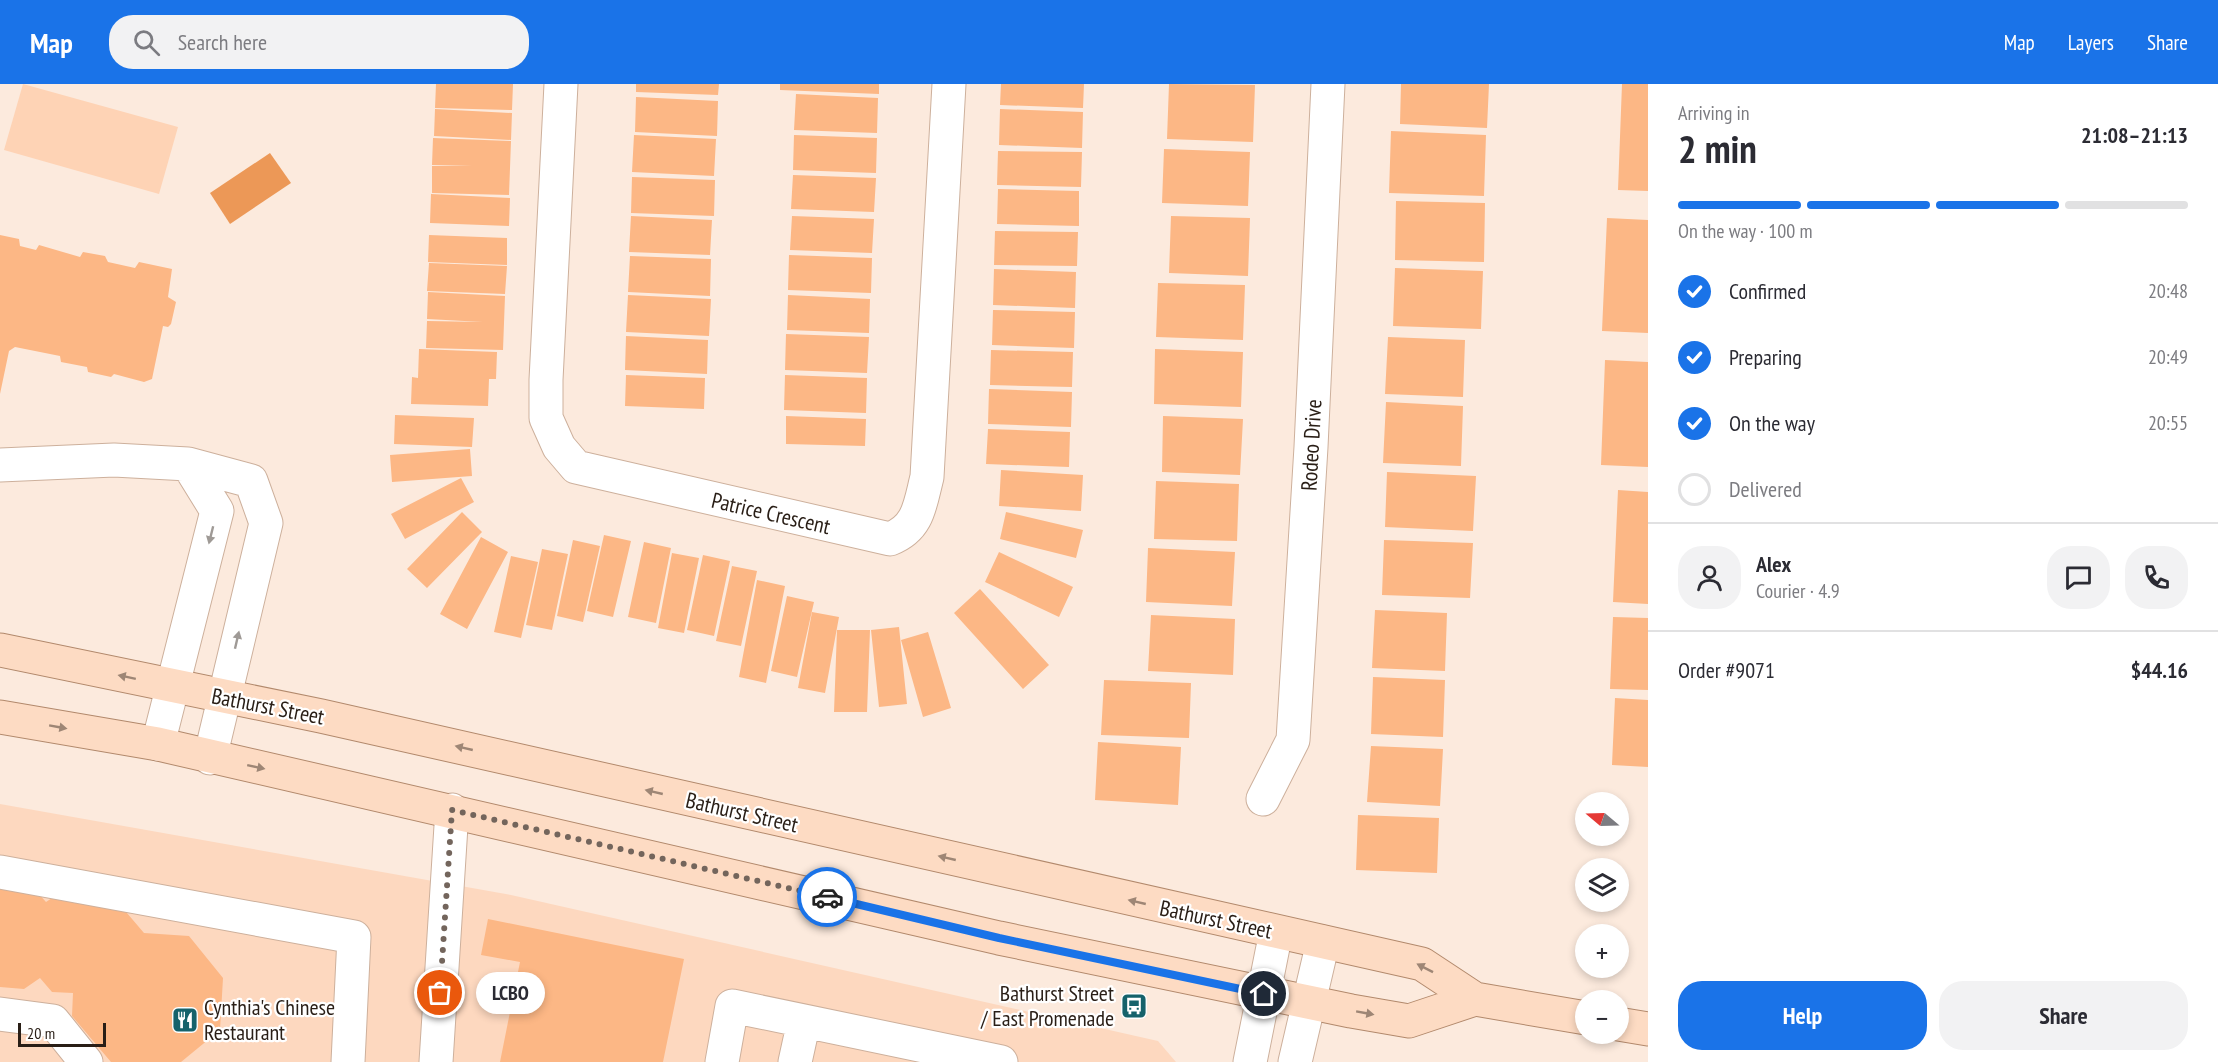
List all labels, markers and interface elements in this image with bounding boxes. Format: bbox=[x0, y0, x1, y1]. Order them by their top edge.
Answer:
search box bbox=[109, 15, 529, 69]
text: Map bbox=[30, 24, 73, 61]
icon: search bbox=[130, 26, 163, 59]
text: Search here bbox=[178, 28, 267, 56]
text: Map bbox=[2004, 29, 2035, 56]
text: Layers bbox=[2068, 29, 2114, 56]
text: Share bbox=[2147, 29, 2188, 56]
text: Arriving in bbox=[1678, 100, 1750, 126]
text: 21:08–21:13 bbox=[2081, 121, 2188, 149]
text: 2 min bbox=[1678, 123, 1757, 174]
text: On the way · 100 m bbox=[1678, 218, 1813, 244]
icon: check bbox=[1678, 275, 1711, 308]
text: Confirmed bbox=[1729, 277, 1806, 305]
text: 20:48 bbox=[2148, 278, 2188, 304]
icon: check bbox=[1678, 341, 1711, 374]
text: Preparing bbox=[1729, 343, 1802, 371]
text: 20:49 bbox=[2148, 344, 2188, 370]
street label: Rodeo Drive bbox=[1295, 398, 1327, 492]
icon: check bbox=[1678, 407, 1711, 440]
text: On the way bbox=[1729, 409, 1815, 437]
text: 20:55 bbox=[2148, 410, 2188, 436]
text: Delivered bbox=[1729, 475, 1802, 503]
street label: Patrice Crescent bbox=[709, 486, 833, 540]
one-way arrow bbox=[205, 526, 215, 544]
button: person bbox=[1678, 546, 1741, 609]
button: chat bbox=[2047, 546, 2110, 609]
button: phone bbox=[2125, 546, 2188, 609]
text: Alex bbox=[1756, 550, 1791, 578]
text: Courier · 4.9 bbox=[1756, 578, 1840, 604]
one-way arrow bbox=[233, 631, 243, 650]
text: Order #9071 bbox=[1678, 656, 1775, 684]
text: $44.16 bbox=[2131, 656, 2188, 684]
one-way arrow bbox=[118, 672, 137, 681]
street label: Bathurst Street bbox=[209, 681, 327, 731]
one-way arrow bbox=[48, 723, 67, 732]
one-way arrow bbox=[455, 743, 473, 753]
one-way arrow bbox=[247, 763, 265, 773]
one-way arrow bbox=[645, 786, 664, 796]
street label: Bathurst Street bbox=[683, 786, 801, 838]
north arrow bbox=[1575, 792, 1629, 846]
map controls bbox=[1575, 792, 1629, 1044]
one-way arrow bbox=[938, 853, 956, 863]
button: layers bbox=[1575, 858, 1629, 912]
courier bbox=[797, 867, 857, 927]
icon: car bbox=[811, 881, 844, 914]
street label: Bathurst Street bbox=[1157, 893, 1275, 945]
one-way arrow bbox=[1128, 896, 1146, 906]
button: + bbox=[1575, 924, 1629, 978]
one-way arrow bbox=[1416, 963, 1433, 973]
pin bbox=[414, 967, 465, 1018]
pin bbox=[1238, 968, 1289, 1019]
callout: LCBO bbox=[476, 972, 545, 1014]
icon: bag bbox=[423, 976, 456, 1009]
icon: home bbox=[1247, 977, 1280, 1010]
place label: Bathurst Street / East Promenade bbox=[980, 979, 1114, 1032]
text: LCBO bbox=[492, 980, 529, 1006]
button: Help bbox=[1678, 981, 1927, 1050]
button: Share bbox=[1939, 981, 2188, 1050]
button: − bbox=[1575, 990, 1629, 1044]
bus stop icon: Bathurst Street / East Promenade bbox=[1119, 991, 1149, 1021]
place label: Cynthia's Chinese Restaurant bbox=[204, 993, 335, 1046]
restaurant icon: Cynthia's Chinese Restaurant bbox=[170, 1005, 200, 1035]
one-way arrow bbox=[1356, 1009, 1375, 1018]
scale bar bbox=[18, 1020, 106, 1048]
text: 20 m bbox=[27, 1023, 55, 1043]

